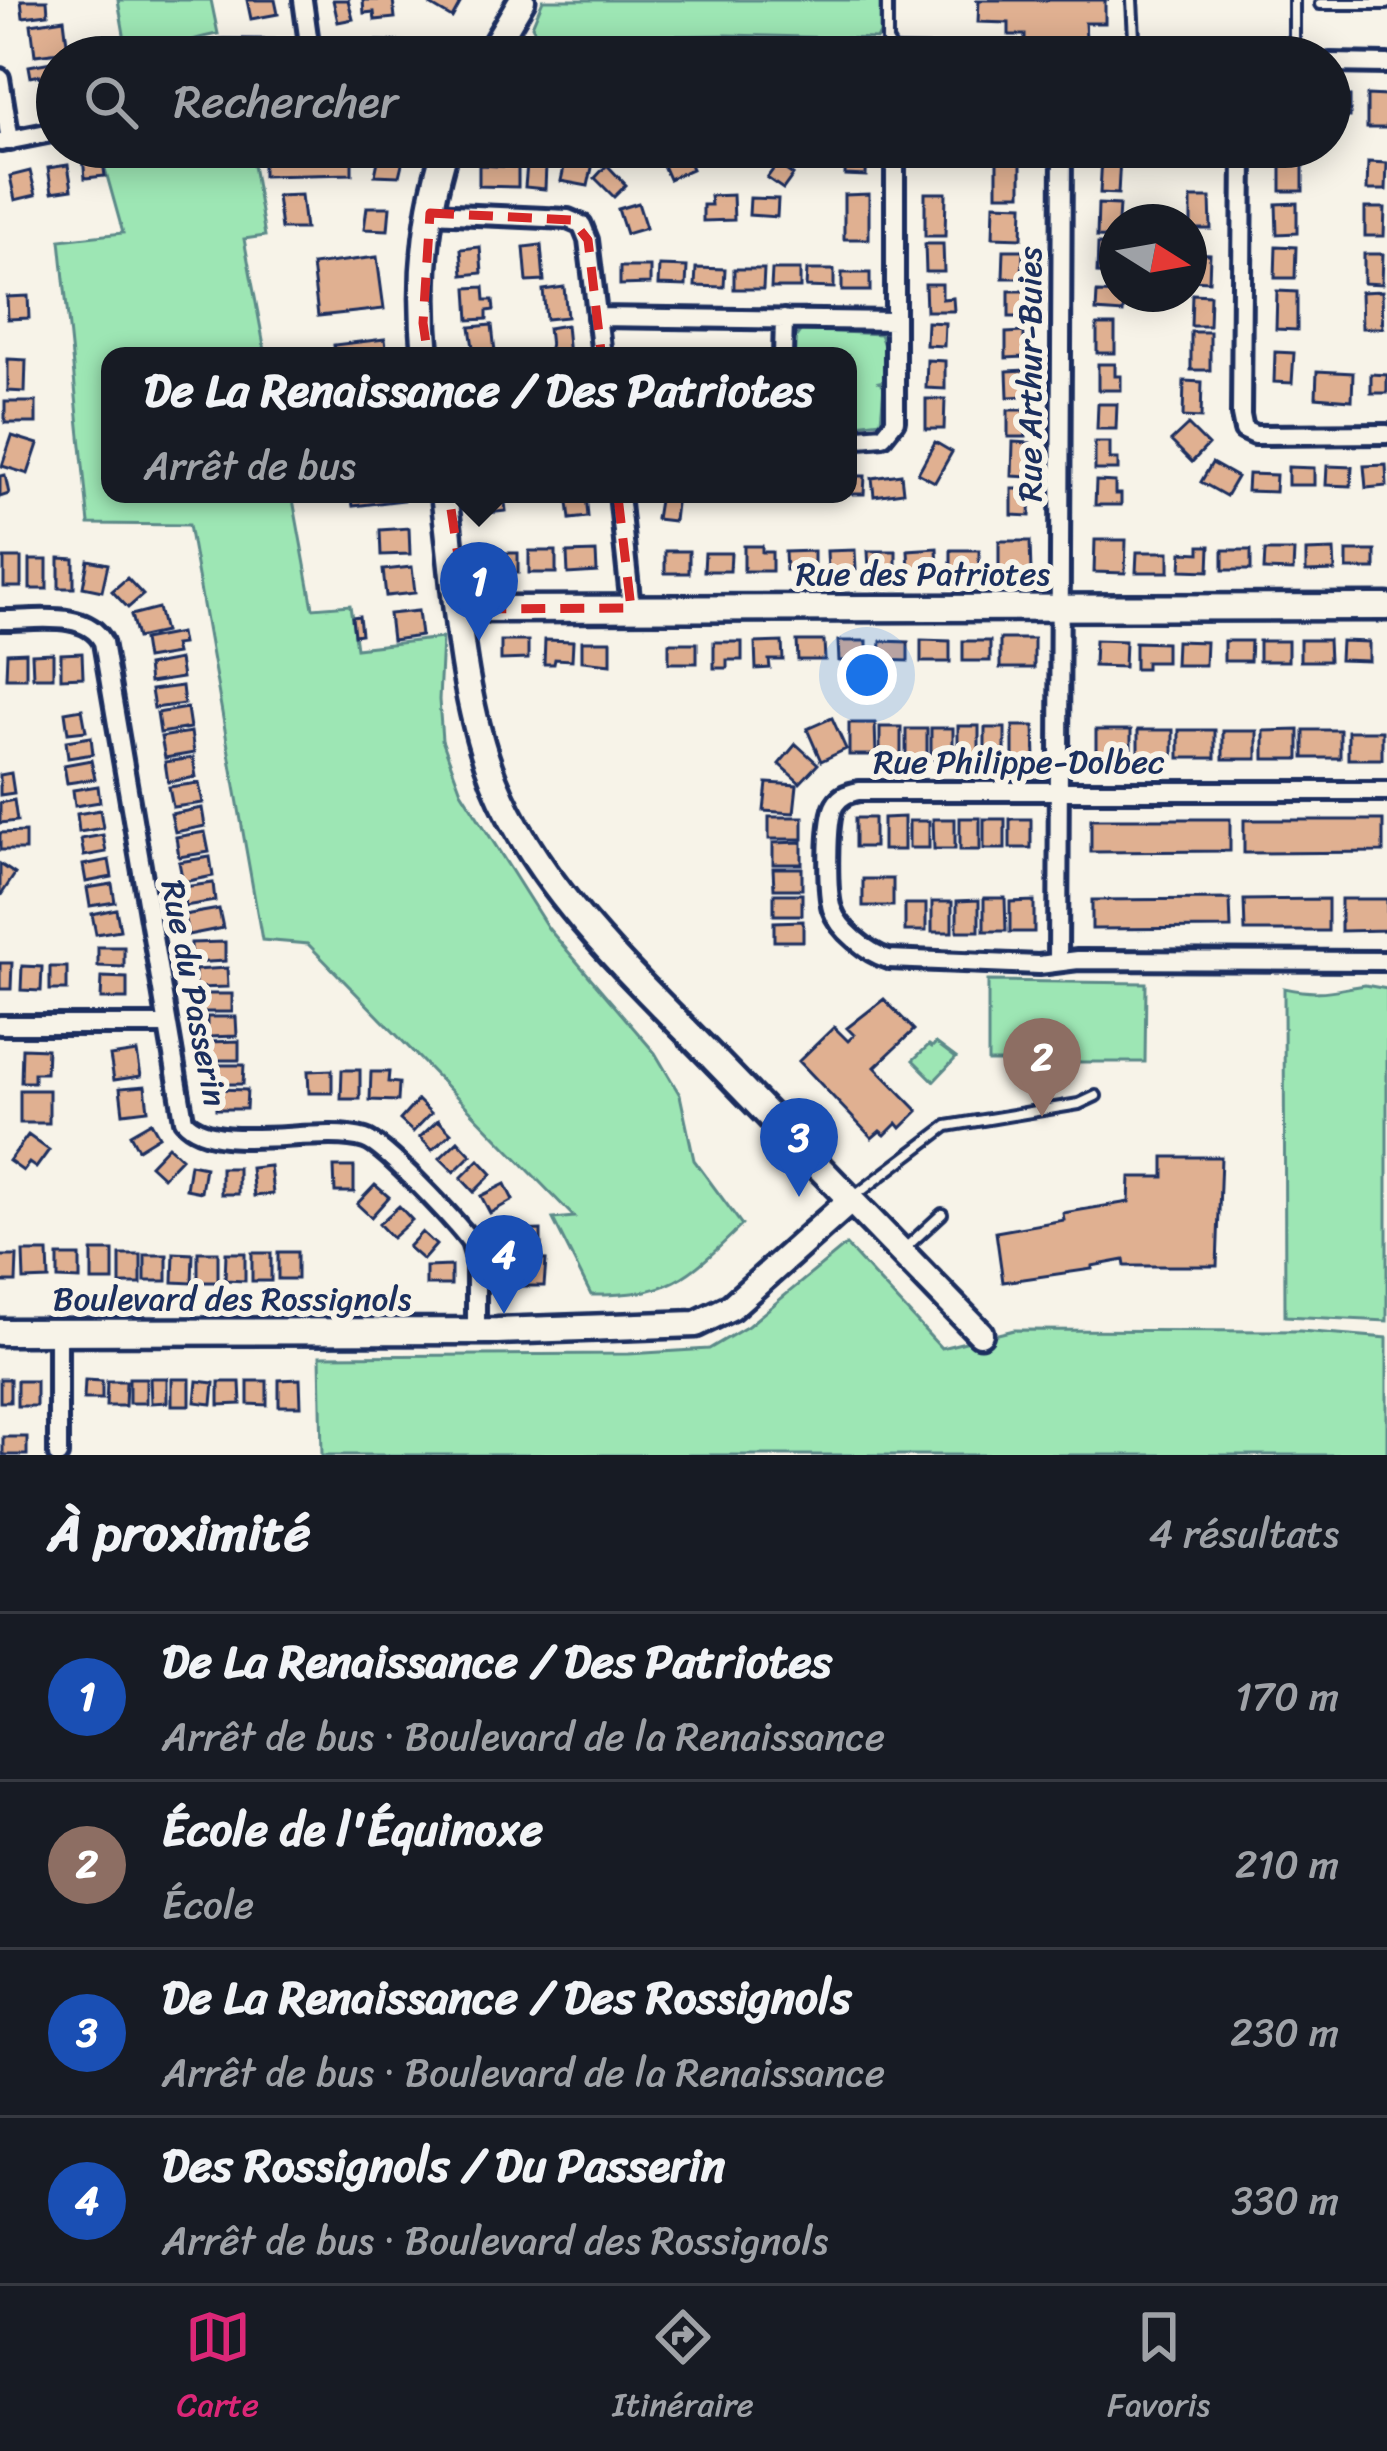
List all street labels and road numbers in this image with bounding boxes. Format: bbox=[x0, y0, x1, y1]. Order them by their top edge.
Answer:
street label: Rue Arthur-Buies bbox=[1001, 245, 1059, 502]
street label: Rue des Patriotes bbox=[796, 545, 1051, 603]
street label: Rue Philippe-Dolbec bbox=[873, 733, 1165, 791]
street label: Rue du Passerin bbox=[144, 875, 244, 1112]
street label: Boulevard des Rossignols bbox=[53, 1270, 412, 1328]

